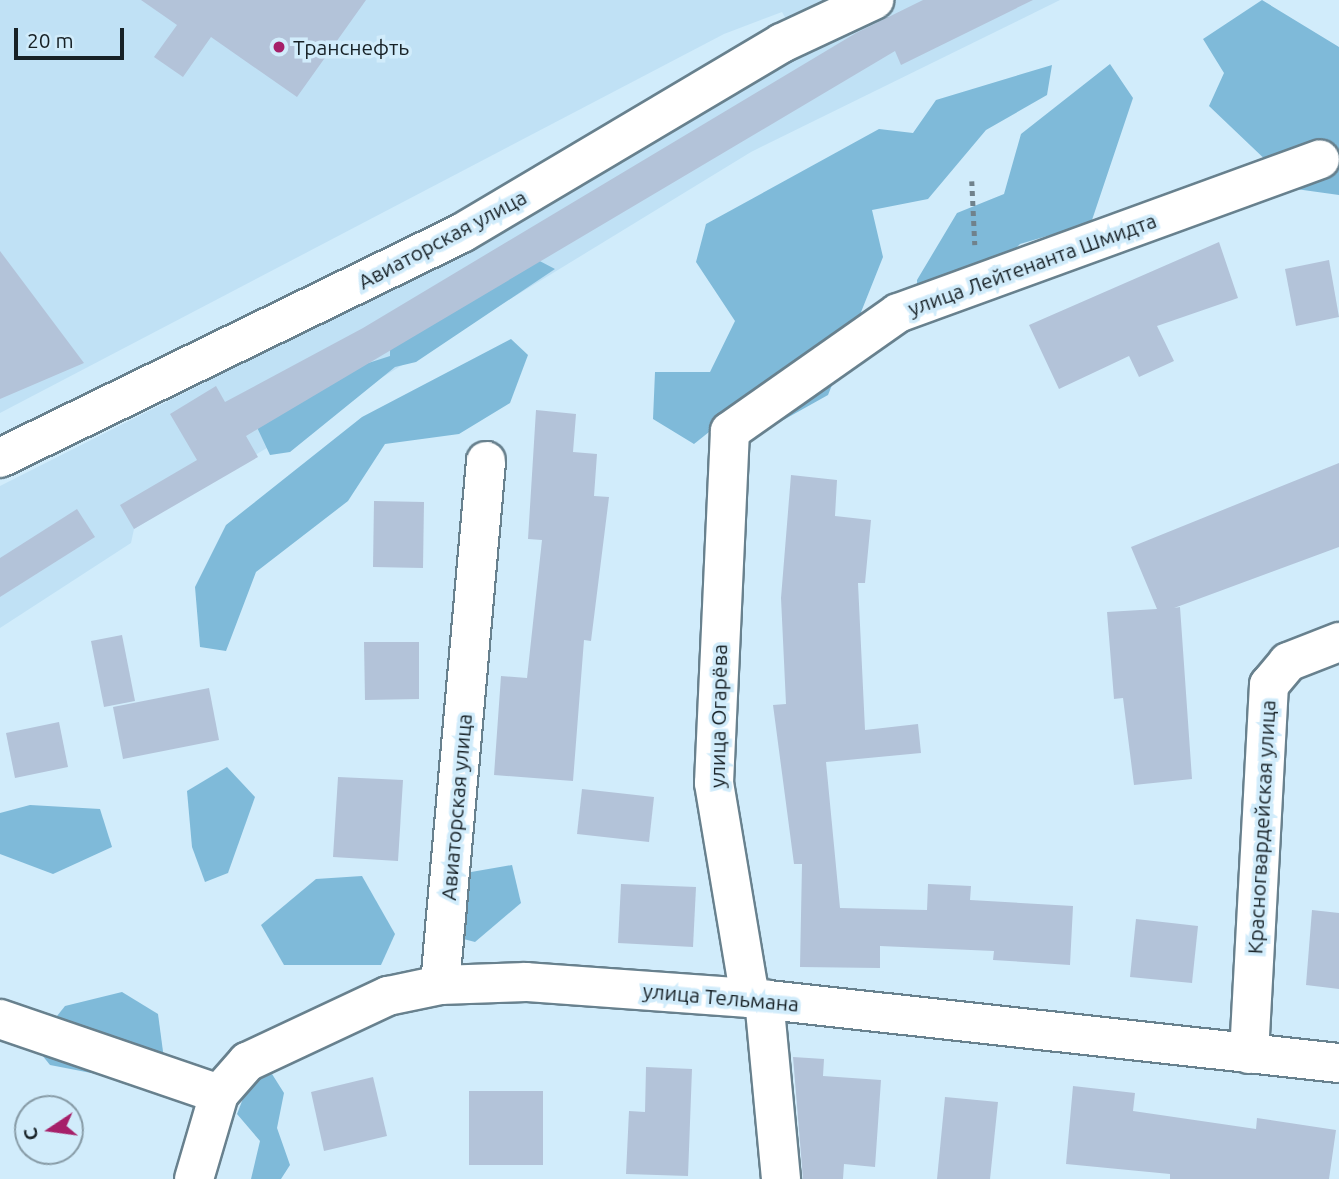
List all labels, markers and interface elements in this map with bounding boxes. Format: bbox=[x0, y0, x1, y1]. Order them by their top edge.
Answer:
scale bar bbox=[18, 14, 128, 58]
text: 20 m bbox=[27, 28, 74, 52]
place label: Транснефть bbox=[293, 34, 409, 60]
marker: Транснефть bbox=[271, 39, 287, 55]
street label: Авиаторская улица bbox=[353, 184, 531, 294]
street label: улица Лейтенанта Шмидта bbox=[904, 207, 1160, 321]
street label: улица Огарёва bbox=[704, 644, 732, 788]
street label: Красногвардейская улица bbox=[1242, 699, 1280, 955]
street label: Авиаторская улица bbox=[435, 713, 477, 901]
street label: улица Тельмана bbox=[642, 978, 800, 1016]
north arrow bbox=[14, 1095, 84, 1165]
text: С bbox=[18, 1126, 43, 1143]

